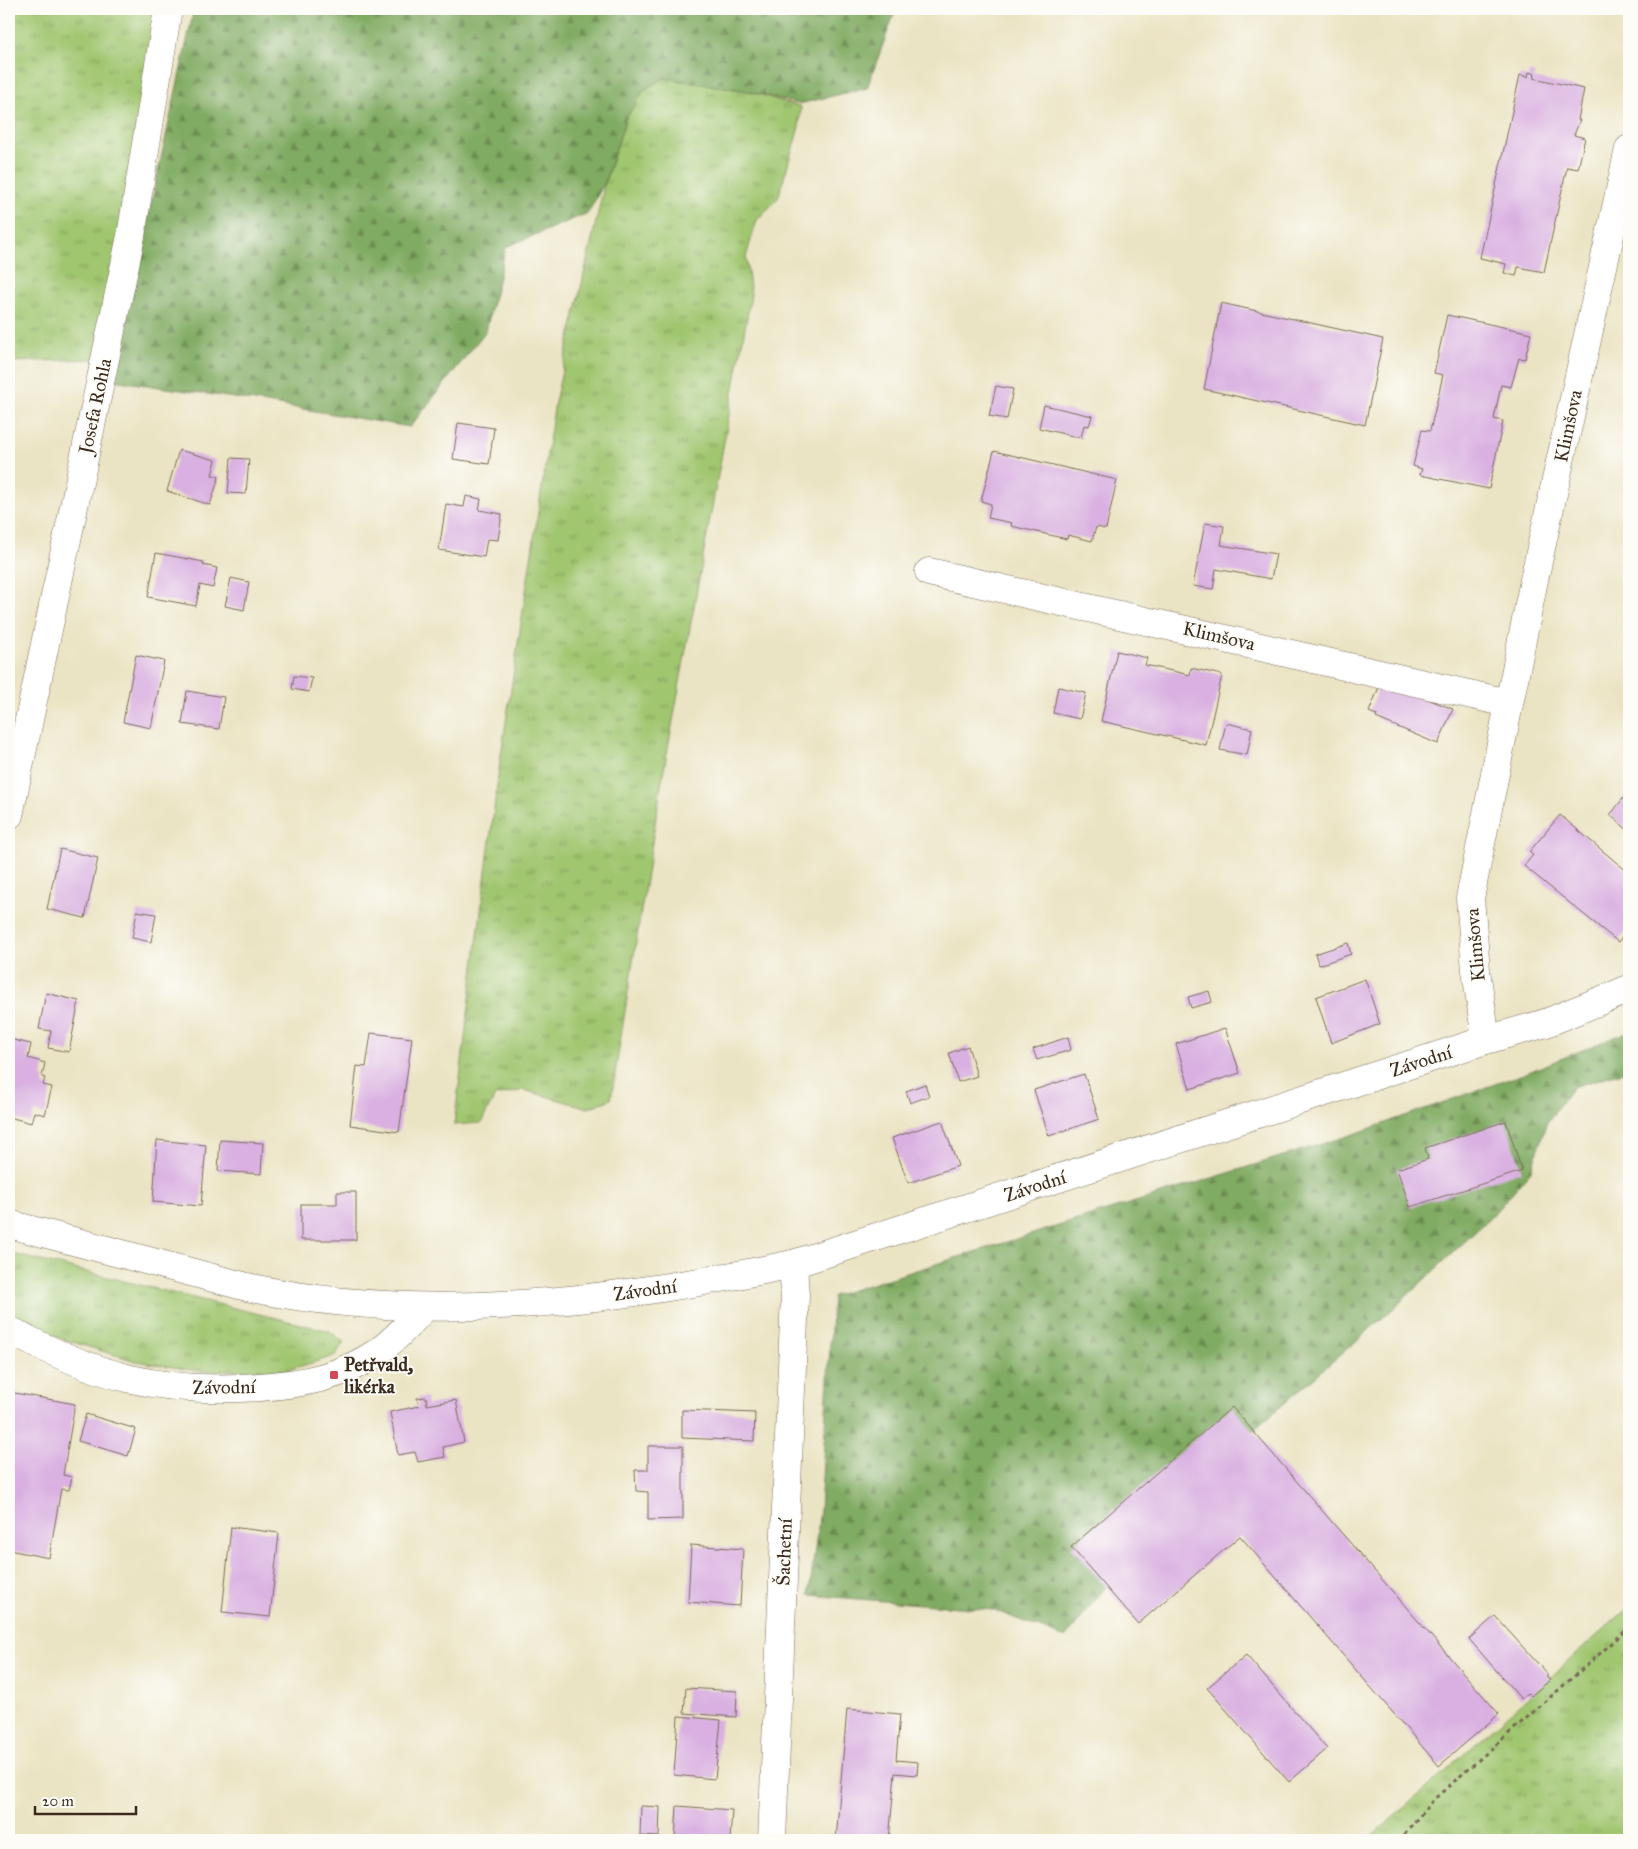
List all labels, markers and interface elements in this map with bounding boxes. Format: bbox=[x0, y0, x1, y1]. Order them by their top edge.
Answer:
street label: Josefa Rohla bbox=[73, 355, 118, 458]
street label: Klimšova bbox=[1549, 387, 1587, 464]
street label: Klimšova bbox=[1181, 617, 1258, 656]
street label: Klimšova bbox=[1460, 906, 1490, 983]
street label: Závodní bbox=[1387, 1040, 1455, 1082]
street label: Závodní bbox=[1001, 1165, 1069, 1207]
street label: Závodní bbox=[612, 1274, 679, 1306]
place label: Petřvald, likérka bbox=[343, 1353, 413, 1398]
marker: Petřvald, likérka bbox=[328, 1369, 340, 1381]
street label: Závodní bbox=[192, 1375, 257, 1399]
street label: Šachetní bbox=[771, 1517, 797, 1586]
scale bar bbox=[35, 1784, 136, 1816]
text: 20 m bbox=[42, 1792, 74, 1810]

